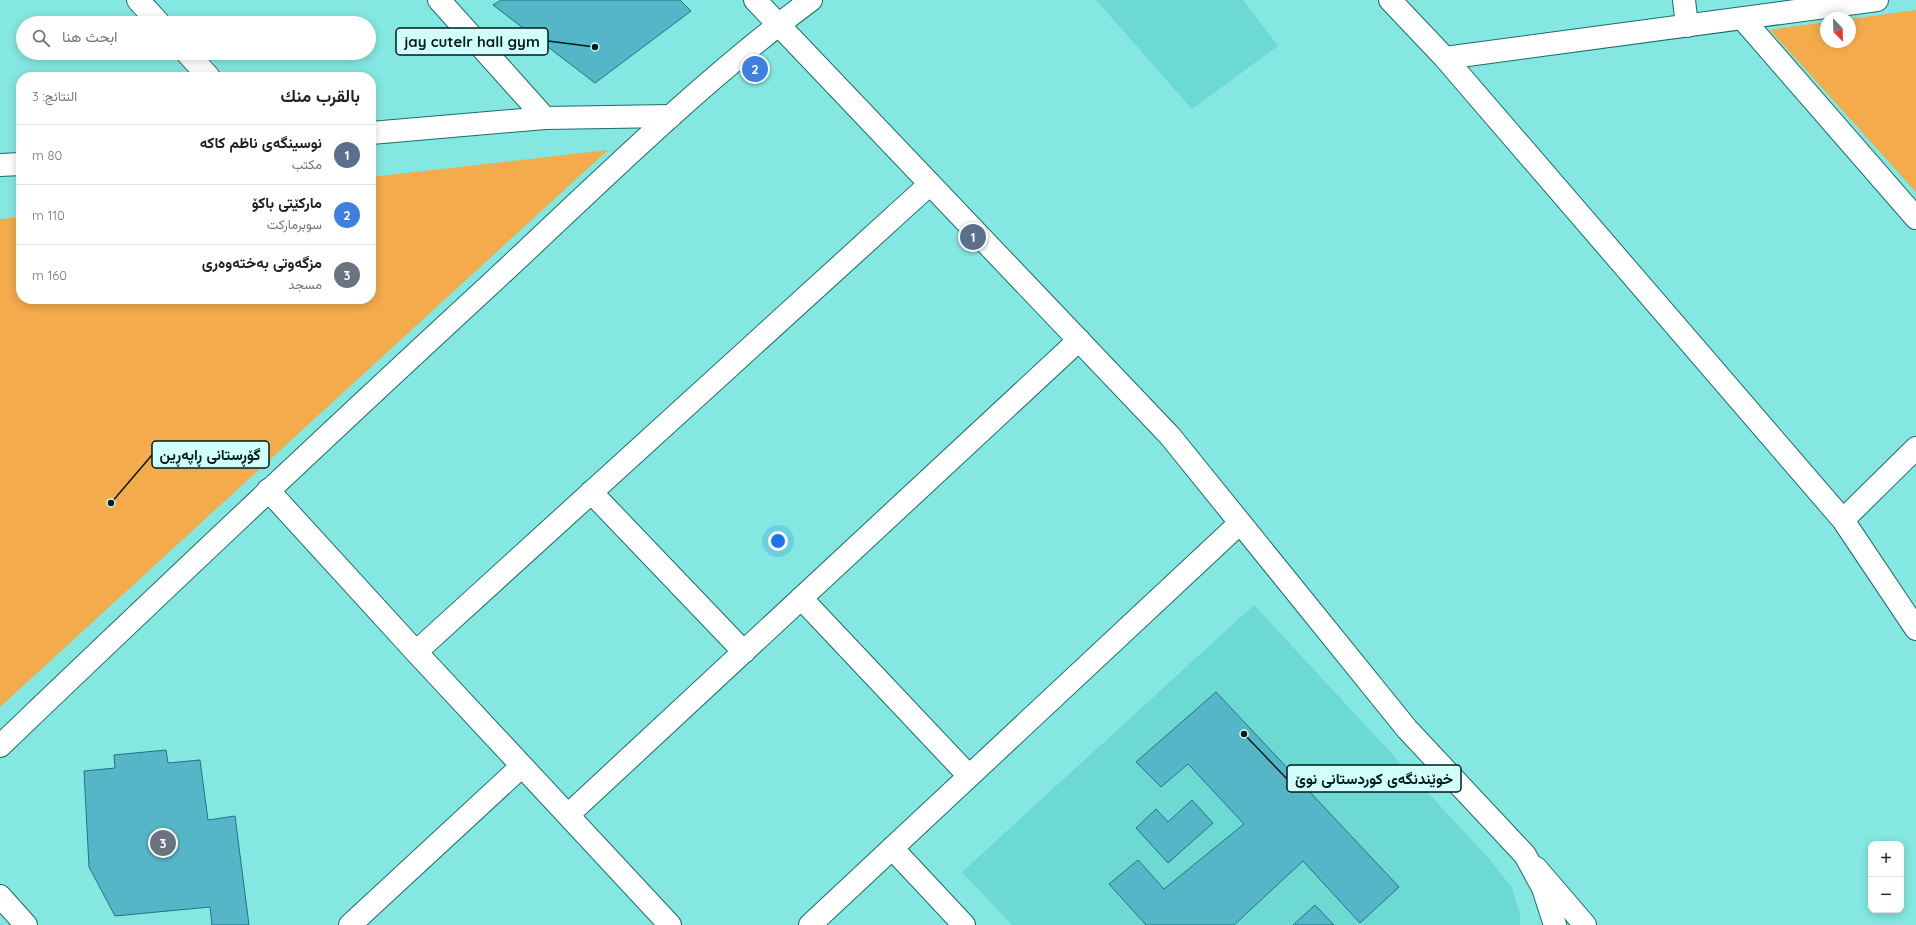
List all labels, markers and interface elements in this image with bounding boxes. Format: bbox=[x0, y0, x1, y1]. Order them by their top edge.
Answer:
north arrow bbox=[1820, 12, 1856, 48]
search box bbox=[16, 16, 376, 60]
icon: search bbox=[30, 27, 52, 49]
text: ابحث هنا bbox=[62, 27, 118, 46]
callout: jay cutelr hall gym bbox=[396, 28, 548, 55]
text: jay cutelr hall gym bbox=[403, 32, 540, 51]
pin: 2 bbox=[742, 54, 768, 84]
text: بالقرب منك bbox=[281, 85, 360, 106]
text: النتائج: 3 bbox=[32, 88, 77, 104]
text: نوسینگەی ناظم کاکە bbox=[200, 133, 322, 152]
text: 80 m bbox=[32, 147, 62, 163]
text: 1 bbox=[344, 147, 350, 163]
text: مكتب bbox=[292, 156, 322, 172]
text: مارکێتی باکۆ bbox=[252, 193, 322, 212]
text: 110 m bbox=[32, 207, 65, 223]
text: 2 bbox=[343, 207, 351, 223]
text: سوبرماركت bbox=[267, 216, 322, 232]
pin: 1 bbox=[960, 222, 986, 252]
text: مزگەوتی بەختەوەری bbox=[202, 253, 322, 272]
text: 160 m bbox=[32, 267, 67, 283]
text: 3 bbox=[344, 267, 351, 283]
text: مسجد bbox=[288, 276, 322, 292]
callout: گۆڕستانی ڕاپەڕین bbox=[152, 441, 269, 468]
text: گۆڕستانی ڕاپەڕین bbox=[159, 445, 261, 467]
your location bbox=[768, 531, 788, 551]
callout: خوێندنگەی کوردستانی نوێ bbox=[1287, 765, 1461, 792]
text: خوێندنگەی کوردستانی نوێ bbox=[1295, 769, 1453, 788]
pin: 3 bbox=[150, 828, 176, 858]
map controls bbox=[1868, 841, 1904, 913]
button: + bbox=[1868, 841, 1904, 877]
button: − bbox=[1868, 877, 1904, 913]

